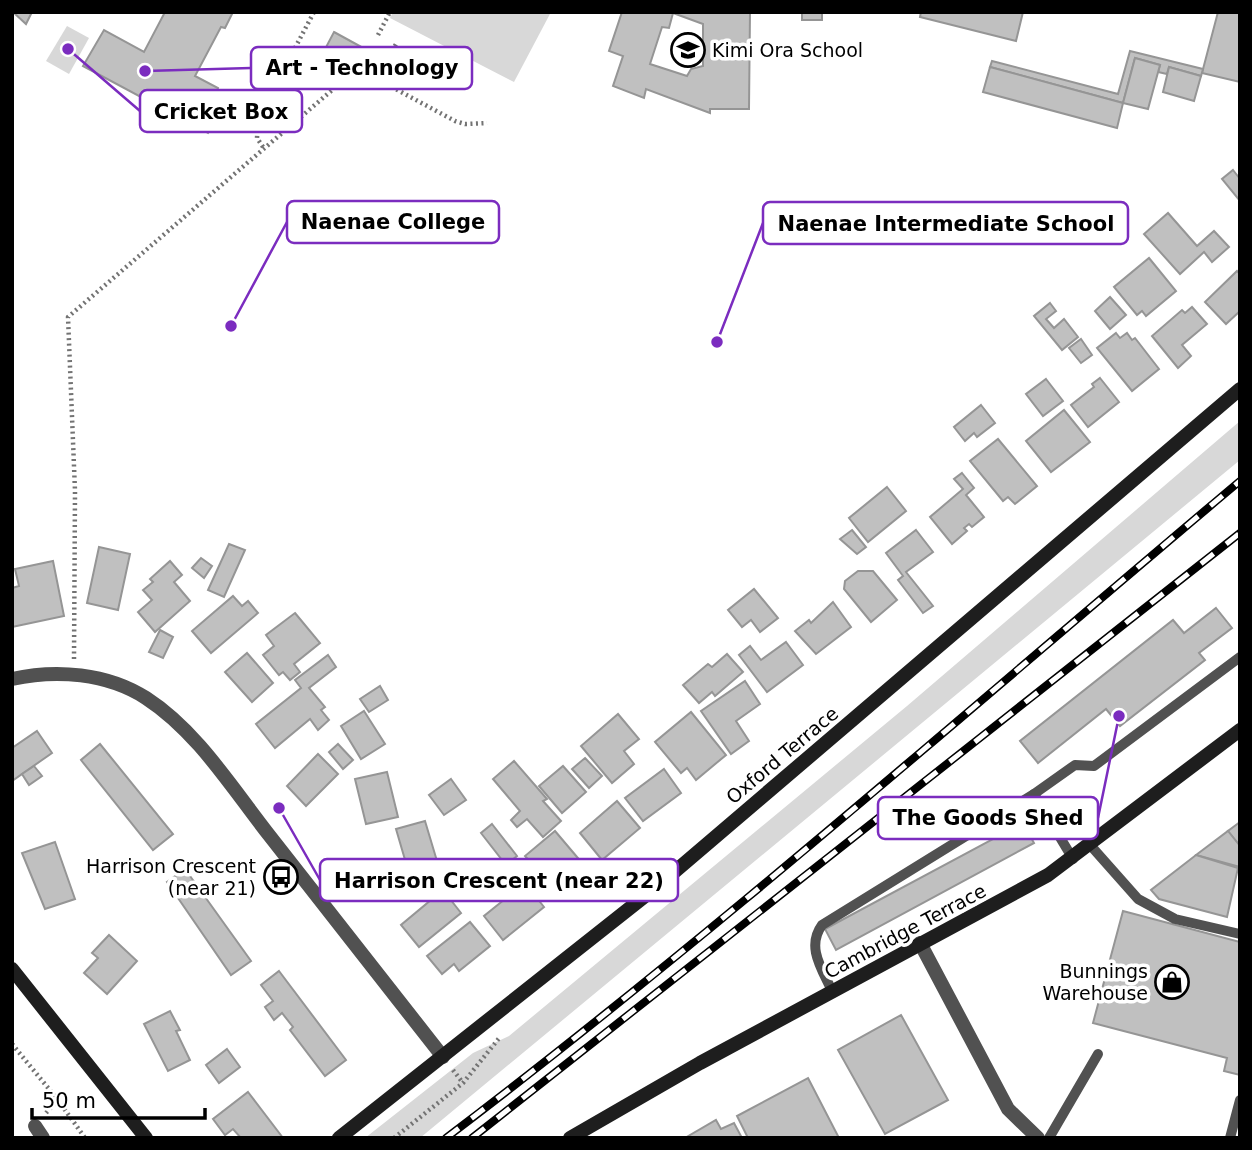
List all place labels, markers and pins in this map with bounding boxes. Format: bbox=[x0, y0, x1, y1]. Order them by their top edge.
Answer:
school or university icon: Kimi Ora School bbox=[669, 31, 707, 69]
place label: Kimi Ora School bbox=[712, 39, 863, 61]
callout: Art - Technology bbox=[251, 47, 472, 89]
callout: Cricket Box bbox=[140, 90, 302, 132]
callout: Naenae College bbox=[287, 201, 499, 243]
callout: Naenae Intermediate School bbox=[763, 202, 1128, 244]
callout: The Goods Shed bbox=[878, 797, 1098, 839]
place label: Harrison Crescent (near 21) bbox=[86, 855, 256, 899]
bus stop icon: Harrison Crescent (near 21) bbox=[262, 858, 300, 896]
callout: Harrison Crescent (near 22) bbox=[320, 859, 678, 901]
place label: Bunnings Warehouse bbox=[1042, 960, 1148, 1004]
shop icon: Bunnings Warehouse bbox=[1153, 963, 1191, 1001]

